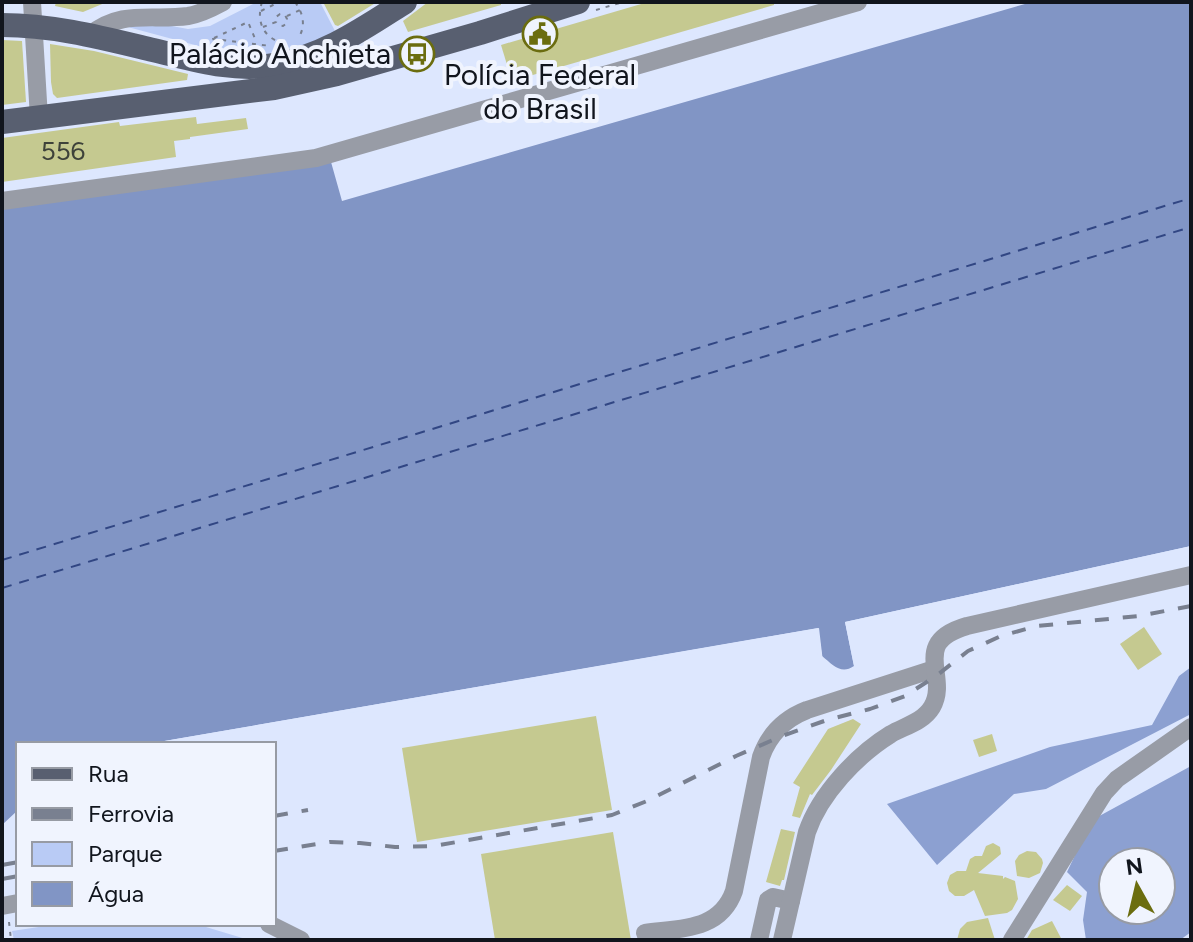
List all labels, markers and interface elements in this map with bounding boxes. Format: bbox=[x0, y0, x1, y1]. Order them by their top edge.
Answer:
public building icon: Polícia Federal do Brasil bbox=[521, 15, 559, 53]
place label: Palácio Anchieta bbox=[169, 35, 391, 72]
bus stop icon: Palácio Anchieta bbox=[398, 35, 436, 73]
place label: Polícia Federal do Brasil bbox=[444, 56, 636, 127]
house number: 556 bbox=[41, 135, 85, 167]
legend bbox=[16, 742, 276, 926]
text: Rua bbox=[88, 759, 129, 788]
text: Ferrovia bbox=[88, 799, 174, 828]
text: Parque bbox=[88, 839, 162, 868]
north arrow bbox=[1097, 846, 1177, 926]
text: N bbox=[1124, 852, 1145, 881]
text: Água bbox=[88, 879, 144, 908]

